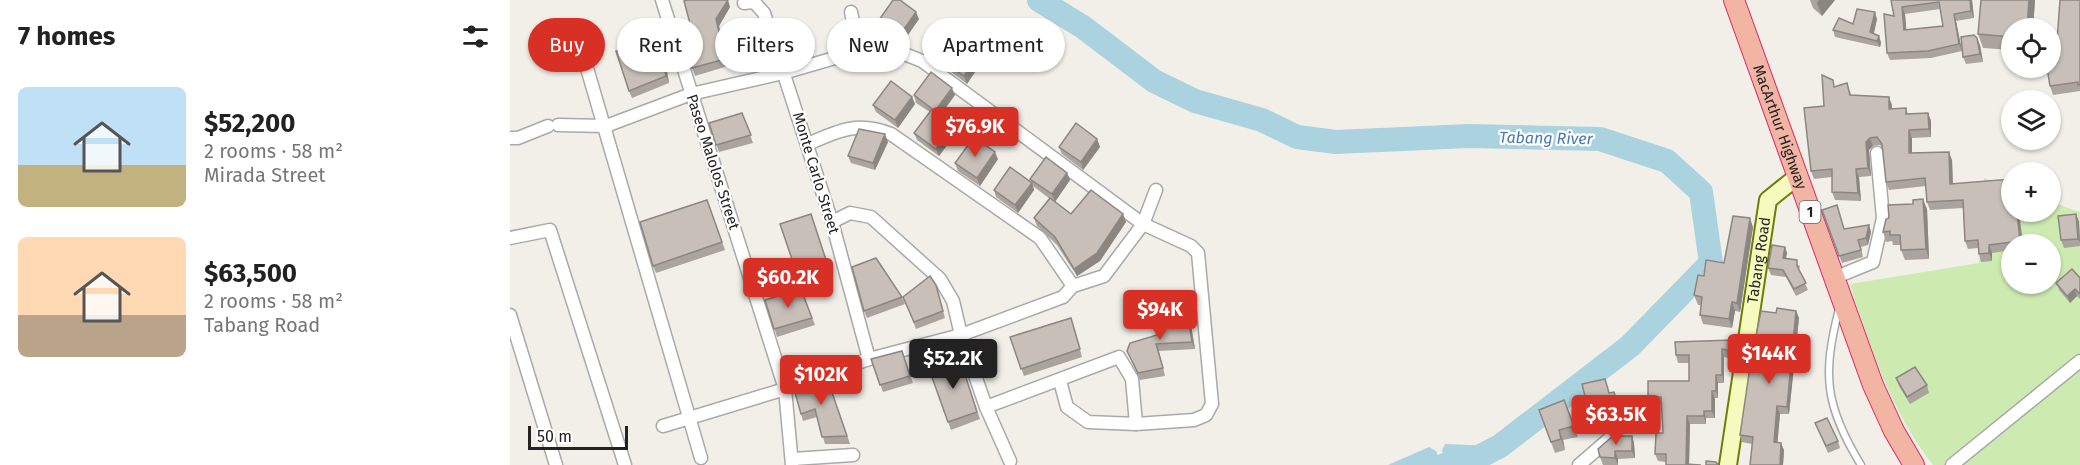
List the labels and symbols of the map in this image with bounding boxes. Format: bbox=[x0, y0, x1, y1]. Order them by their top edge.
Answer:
street label: MacArthur Highway bbox=[1749, 62, 1811, 192]
street label: Paseo Malolos Street bbox=[683, 92, 744, 233]
pin: $76.9K bbox=[926, 107, 1024, 158]
street label: Monte Carlo Street bbox=[789, 110, 843, 237]
water label: Tabang River bbox=[1499, 128, 1594, 148]
road number: 1 bbox=[1800, 201, 1820, 223]
street label: Tabang Road bbox=[1743, 216, 1774, 305]
pin: $60.2K bbox=[739, 258, 837, 309]
pin: $94K bbox=[1124, 290, 1196, 341]
pin: $144K bbox=[1727, 334, 1811, 385]
pin: $52.2K bbox=[904, 339, 1002, 390]
pin: $102K bbox=[779, 355, 863, 406]
pin: $63.5K bbox=[1567, 395, 1665, 446]
scale bar bbox=[528, 423, 628, 450]

